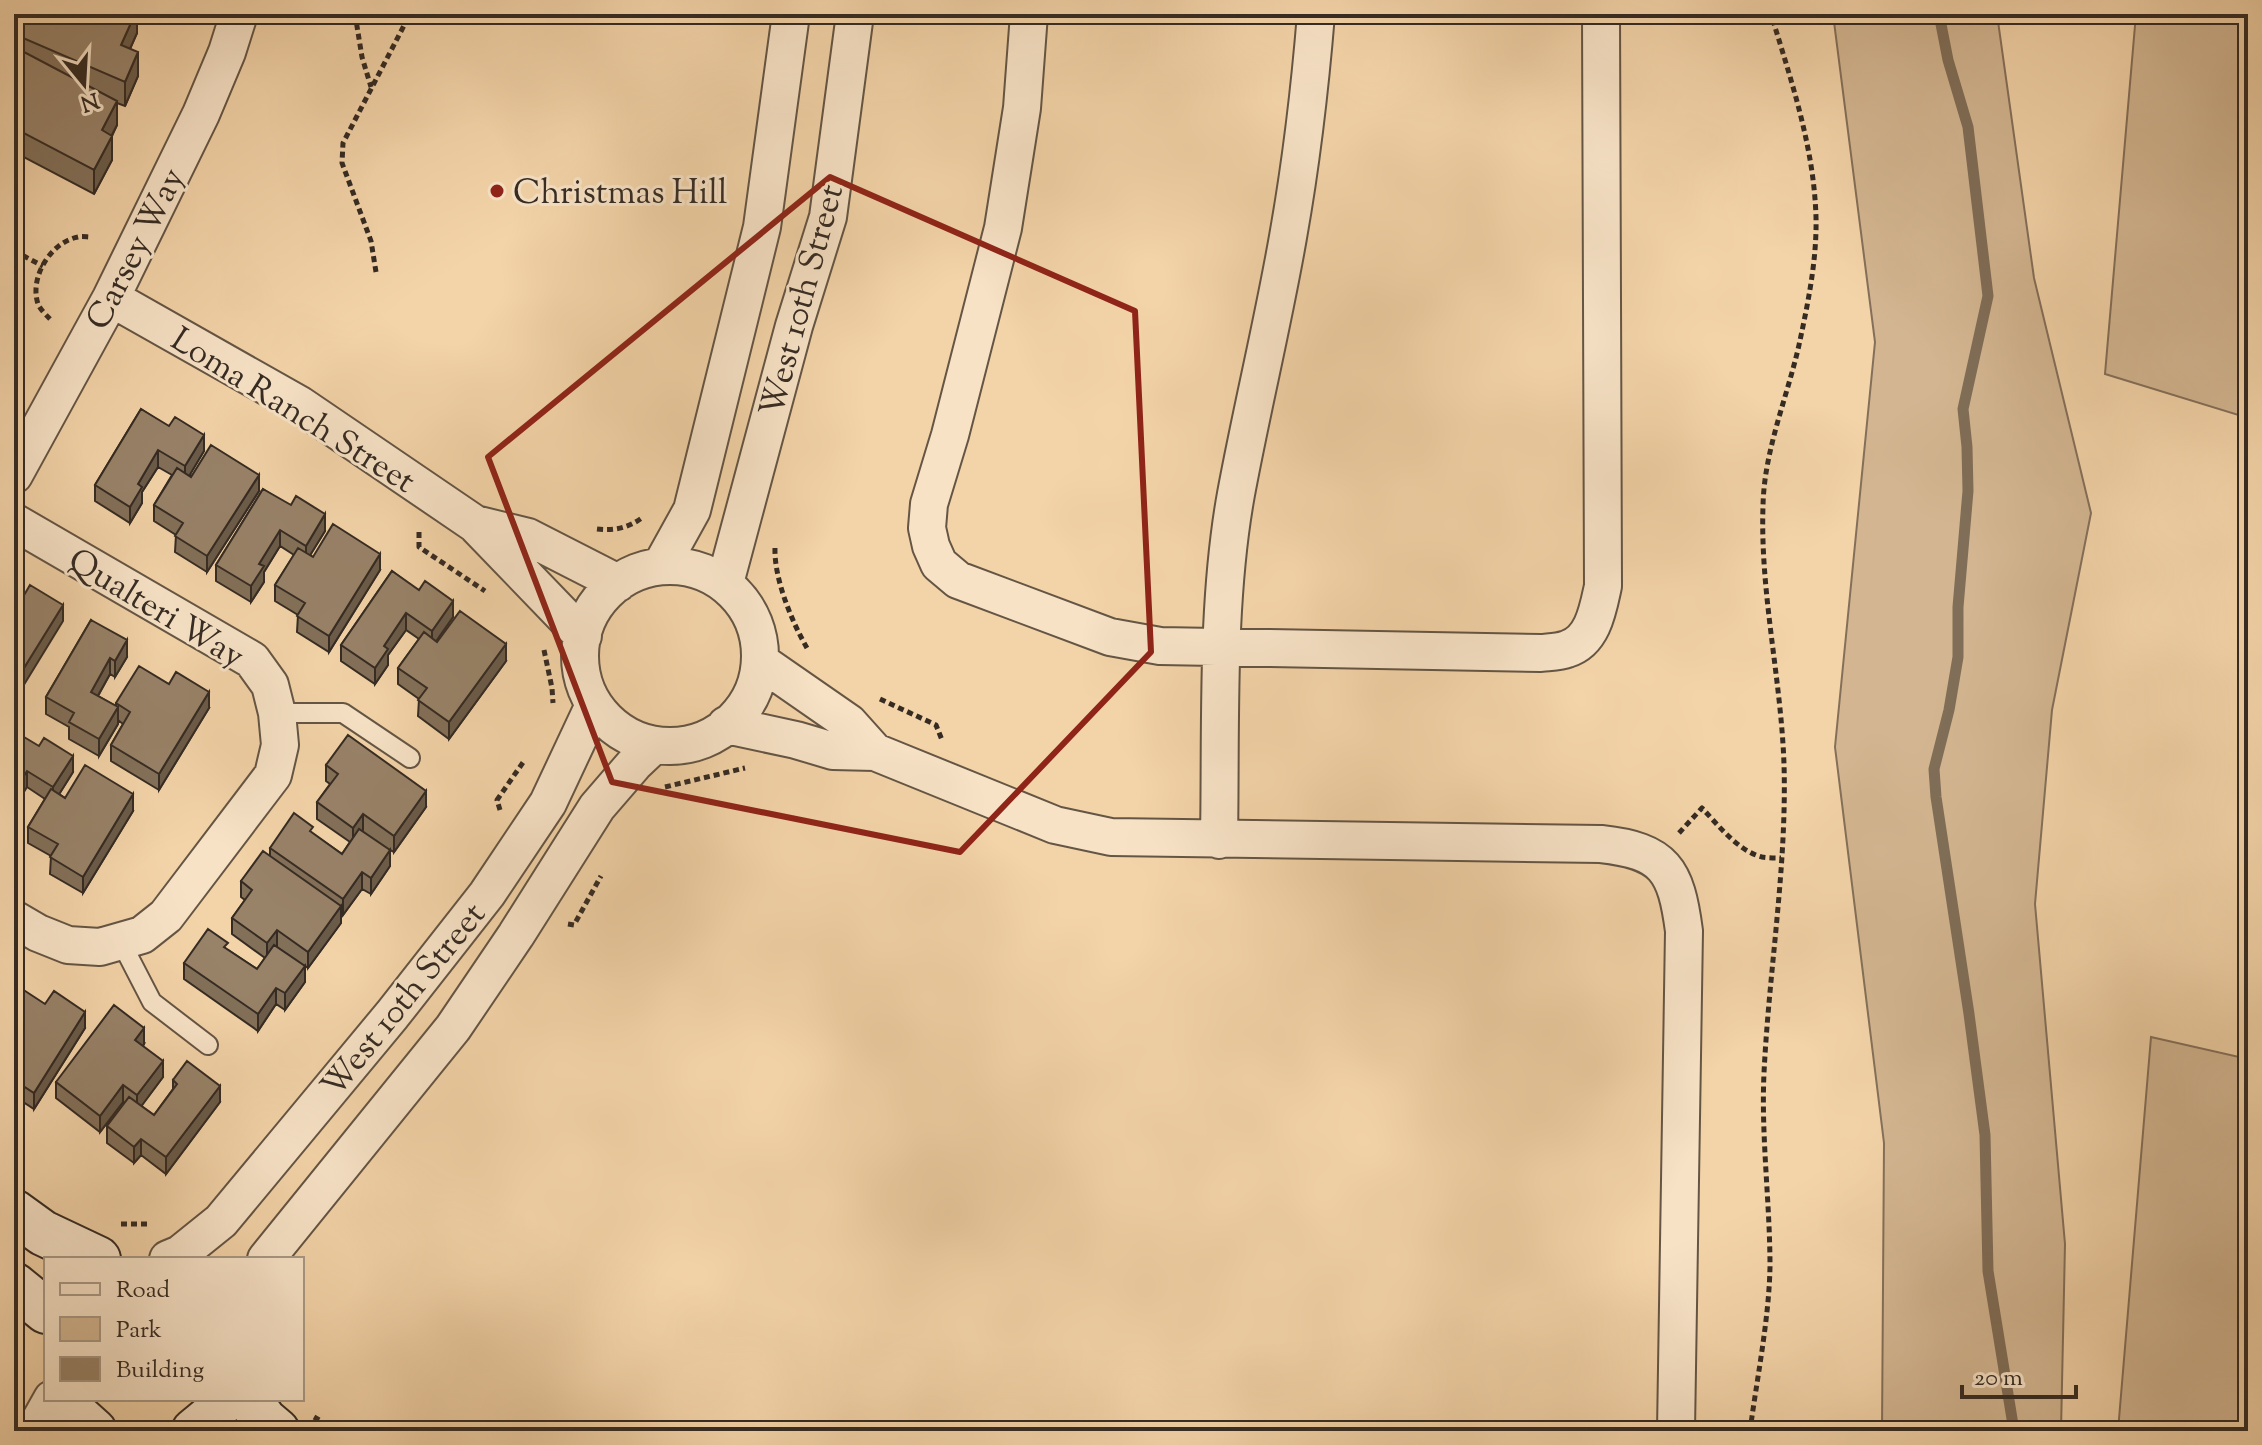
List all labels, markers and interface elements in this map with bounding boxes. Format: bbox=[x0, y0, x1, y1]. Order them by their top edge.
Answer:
north arrow bbox=[44, 44, 124, 124]
text: N bbox=[76, 82, 103, 118]
street label: Carsey Way bbox=[75, 160, 199, 339]
place label: Christmas Hill bbox=[513, 170, 727, 219]
street label: West 10th Street bbox=[749, 179, 858, 422]
marker: Christmas Hill bbox=[488, 182, 506, 200]
street label: Loma Ranch Street bbox=[160, 317, 424, 507]
street label: Qualteri Way bbox=[58, 538, 253, 682]
street label: West 10th Street bbox=[311, 893, 499, 1109]
legend bbox=[44, 1257, 304, 1401]
text: Road bbox=[116, 1274, 170, 1308]
text: Park bbox=[116, 1314, 162, 1348]
scale bar bbox=[1962, 1349, 2076, 1399]
text: Building bbox=[116, 1354, 205, 1388]
text: 20 m bbox=[1974, 1362, 2023, 1396]

